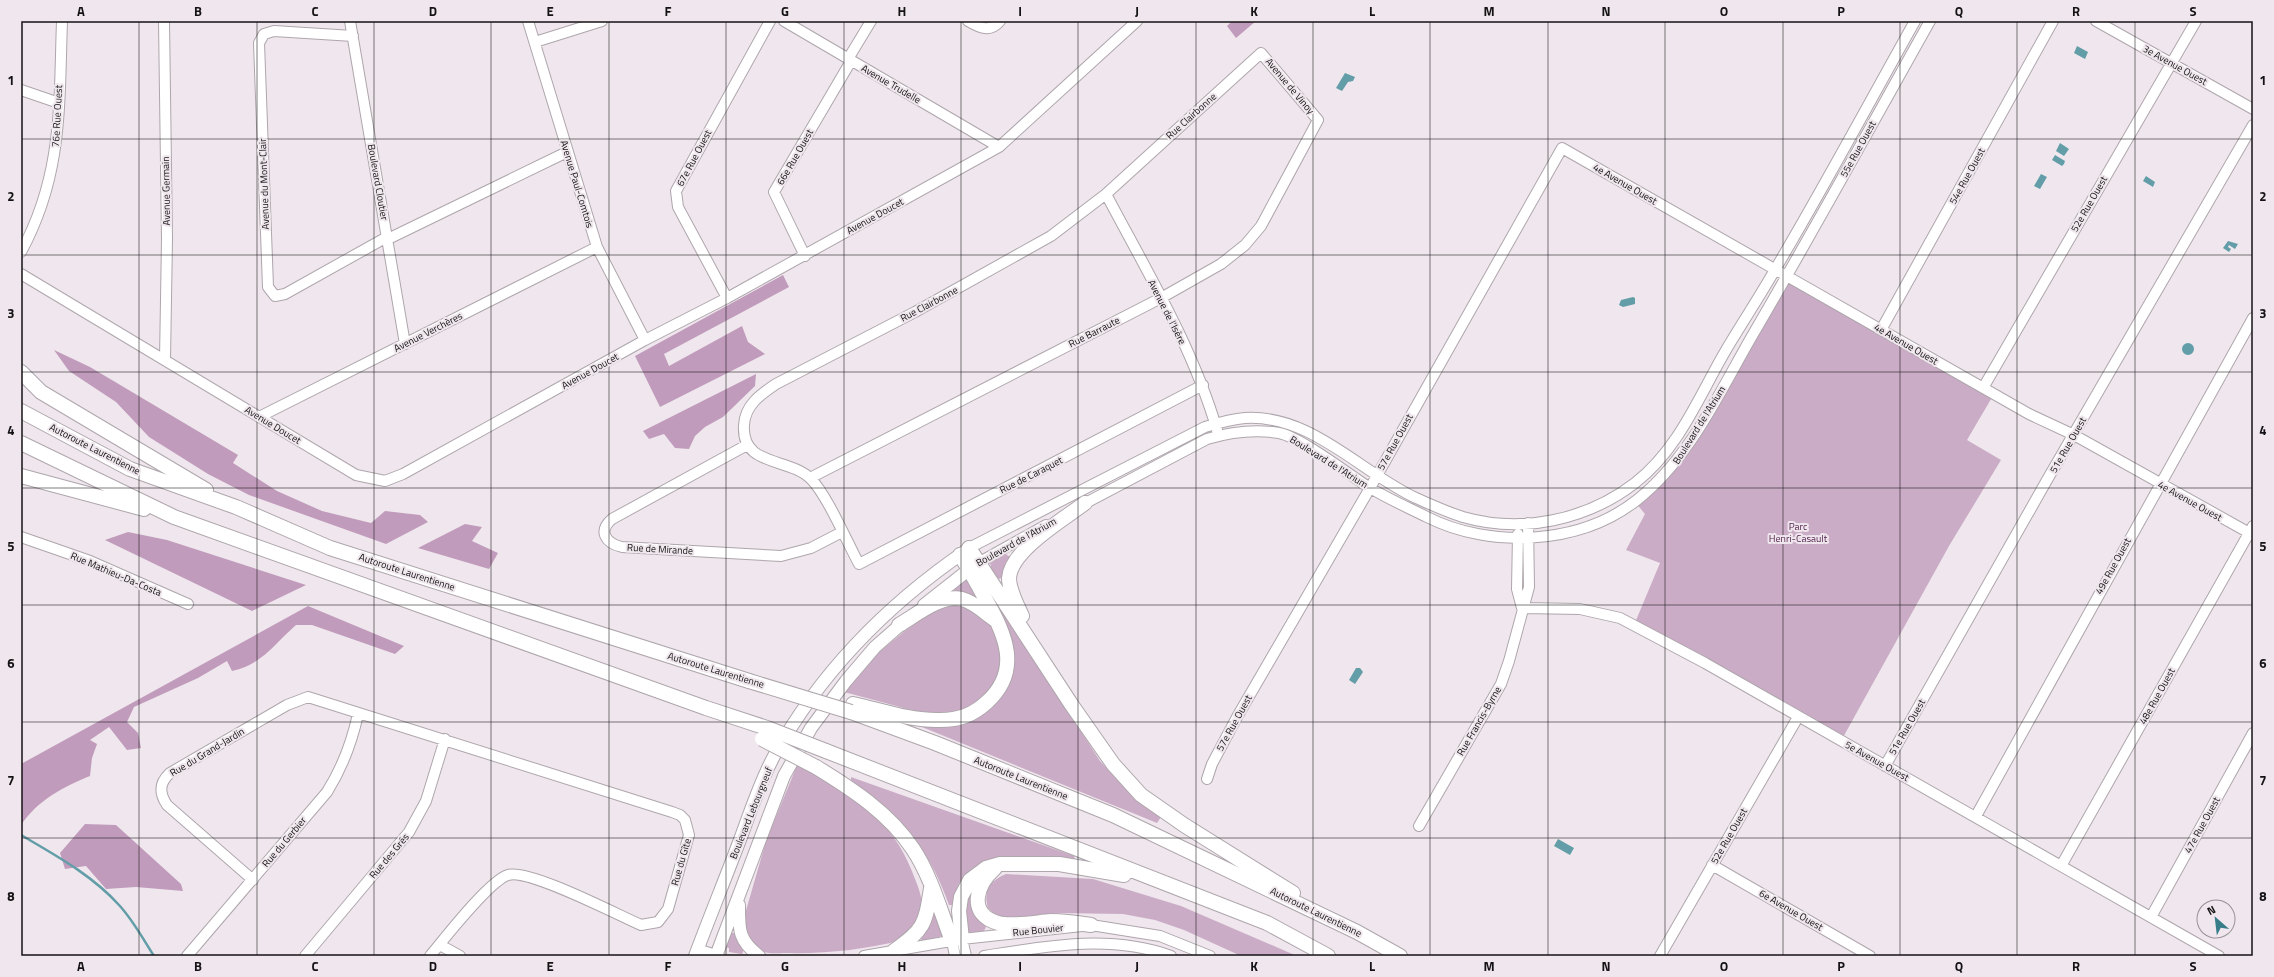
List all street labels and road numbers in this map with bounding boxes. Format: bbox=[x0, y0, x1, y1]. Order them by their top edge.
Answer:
street label: 3e Avenue Ouest bbox=[2140, 41, 2210, 89]
street label: Avenue de Vinoy bbox=[1262, 55, 1318, 118]
street label: Avenue Trudelle bbox=[858, 61, 924, 107]
street label: 76e Rue Ouest bbox=[48, 84, 66, 147]
street label: Rue Clairbonne bbox=[1162, 89, 1220, 143]
street label: 55e Rue Ouest bbox=[1836, 118, 1880, 180]
street label: 66e Rue Ouest bbox=[773, 126, 817, 188]
street label: 67e Rue Ouest bbox=[673, 127, 715, 189]
street label: Avenue du Mont-Clair bbox=[255, 138, 273, 230]
street label: Avenue Paul-Comtois bbox=[557, 138, 598, 230]
street label: Boulevard Cloutier bbox=[364, 143, 392, 222]
street label: 54e Rue Ouest bbox=[1945, 145, 1989, 207]
street label: Avenue Germain bbox=[158, 156, 174, 226]
street label: 4e Avenue Ouest bbox=[1590, 160, 1660, 209]
street label: 52e Rue Ouest bbox=[2067, 173, 2111, 235]
street label: Avenue Doucet bbox=[844, 194, 907, 238]
street label: Avenue de l'Isère bbox=[1144, 277, 1190, 347]
street label: Rue Clairbonne bbox=[897, 282, 961, 326]
street label: Avenue Verchères bbox=[391, 308, 465, 356]
street label: Rue Barraute bbox=[1066, 313, 1122, 351]
street label: 4e Avenue Ouest bbox=[1871, 320, 1941, 369]
street label: Avenue Doucet bbox=[559, 349, 622, 393]
street label: Boulevard de l'Atrium bbox=[1669, 383, 1729, 467]
street label: Avenue Doucet bbox=[242, 402, 304, 448]
street label: 57e Rue Ouest bbox=[1373, 411, 1417, 473]
street label: 51e Rue Ouest bbox=[2046, 414, 2090, 476]
street label: Autoroute Laurentienne bbox=[47, 420, 143, 478]
street label: Boulevard de l'Atrium bbox=[1287, 432, 1371, 492]
street label: Rue de Caraquet bbox=[997, 452, 1066, 497]
street label: 4e Avenue Ouest bbox=[2155, 477, 2225, 525]
street label: Boulevard de l'Atrium bbox=[973, 514, 1059, 570]
street label: 49e Rue Ouest bbox=[2091, 535, 2135, 597]
street label: Rue de Mirande bbox=[627, 540, 693, 558]
street label: Rue Mathieu-Da-Costa bbox=[68, 548, 164, 600]
street label: Autoroute Laurentienne bbox=[357, 549, 457, 595]
street label: Autoroute Laurentienne bbox=[666, 648, 766, 692]
street label: 48e Rue Ouest bbox=[2135, 665, 2179, 727]
street label: Rue Francis-Byrne bbox=[1453, 684, 1505, 758]
street label: 57e Rue Ouest bbox=[1212, 692, 1256, 754]
street label: 51e Rue Ouest bbox=[1885, 696, 1929, 758]
street label: Rue du Grand-Jardin bbox=[167, 724, 247, 780]
street label: 5e Avenue Ouest bbox=[1842, 737, 1912, 785]
street label: Autoroute Laurentienne bbox=[972, 752, 1070, 804]
street label: Boulevard Lebourgneuf bbox=[726, 764, 777, 861]
street label: 47e Rue Ouest bbox=[2180, 794, 2224, 856]
street label: 52e Rue Ouest bbox=[1707, 805, 1751, 867]
street label: Rue du Gerbier bbox=[258, 813, 310, 871]
street label: Rue des Grés bbox=[366, 830, 413, 882]
street label: Rue du Gîte bbox=[667, 837, 695, 887]
street label: Autoroute Laurentienne bbox=[1268, 883, 1364, 941]
street label: 6e Avenue Ouest bbox=[1756, 886, 1826, 935]
street label: Rue Bouvier bbox=[1012, 920, 1065, 940]

